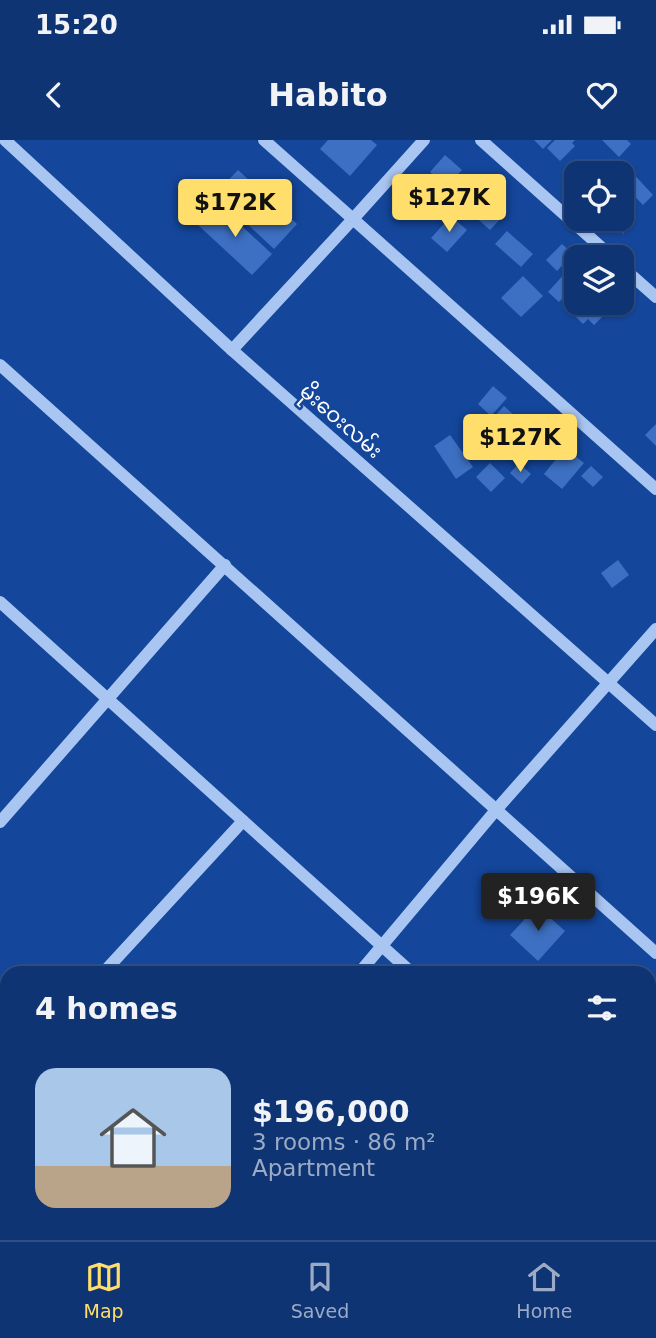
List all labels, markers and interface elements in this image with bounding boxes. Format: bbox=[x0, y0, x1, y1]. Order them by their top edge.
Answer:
text: 15:20 bbox=[35, 10, 118, 40]
icon: back bbox=[35, 76, 73, 114]
text: Habito bbox=[268, 76, 388, 114]
icon: heart bbox=[583, 76, 621, 114]
map controls bbox=[564, 161, 634, 315]
button: locate bbox=[564, 161, 634, 231]
pin: $127K bbox=[400, 174, 498, 234]
pin: $172K bbox=[186, 180, 284, 239]
text: $127K bbox=[408, 184, 490, 210]
text: $172K bbox=[194, 189, 276, 215]
button: layers bbox=[564, 245, 634, 315]
street label: မိုးဝေးလမ်း bbox=[292, 376, 390, 467]
pin: $127K bbox=[471, 414, 569, 474]
text: $127K bbox=[479, 424, 561, 450]
pin: $196K bbox=[489, 874, 587, 933]
text: $196K bbox=[497, 883, 579, 909]
icon: filters bbox=[583, 989, 621, 1027]
text: 4 homes bbox=[35, 991, 178, 1026]
text: $196,000 bbox=[252, 1094, 410, 1129]
icon: home bbox=[91, 1096, 175, 1180]
text: 3 rooms · 86 m² bbox=[252, 1129, 436, 1155]
text: Apartment bbox=[252, 1155, 375, 1181]
tab: Map bbox=[84, 1258, 124, 1322]
tab: Saved bbox=[291, 1258, 349, 1322]
tab: Home bbox=[516, 1258, 572, 1322]

